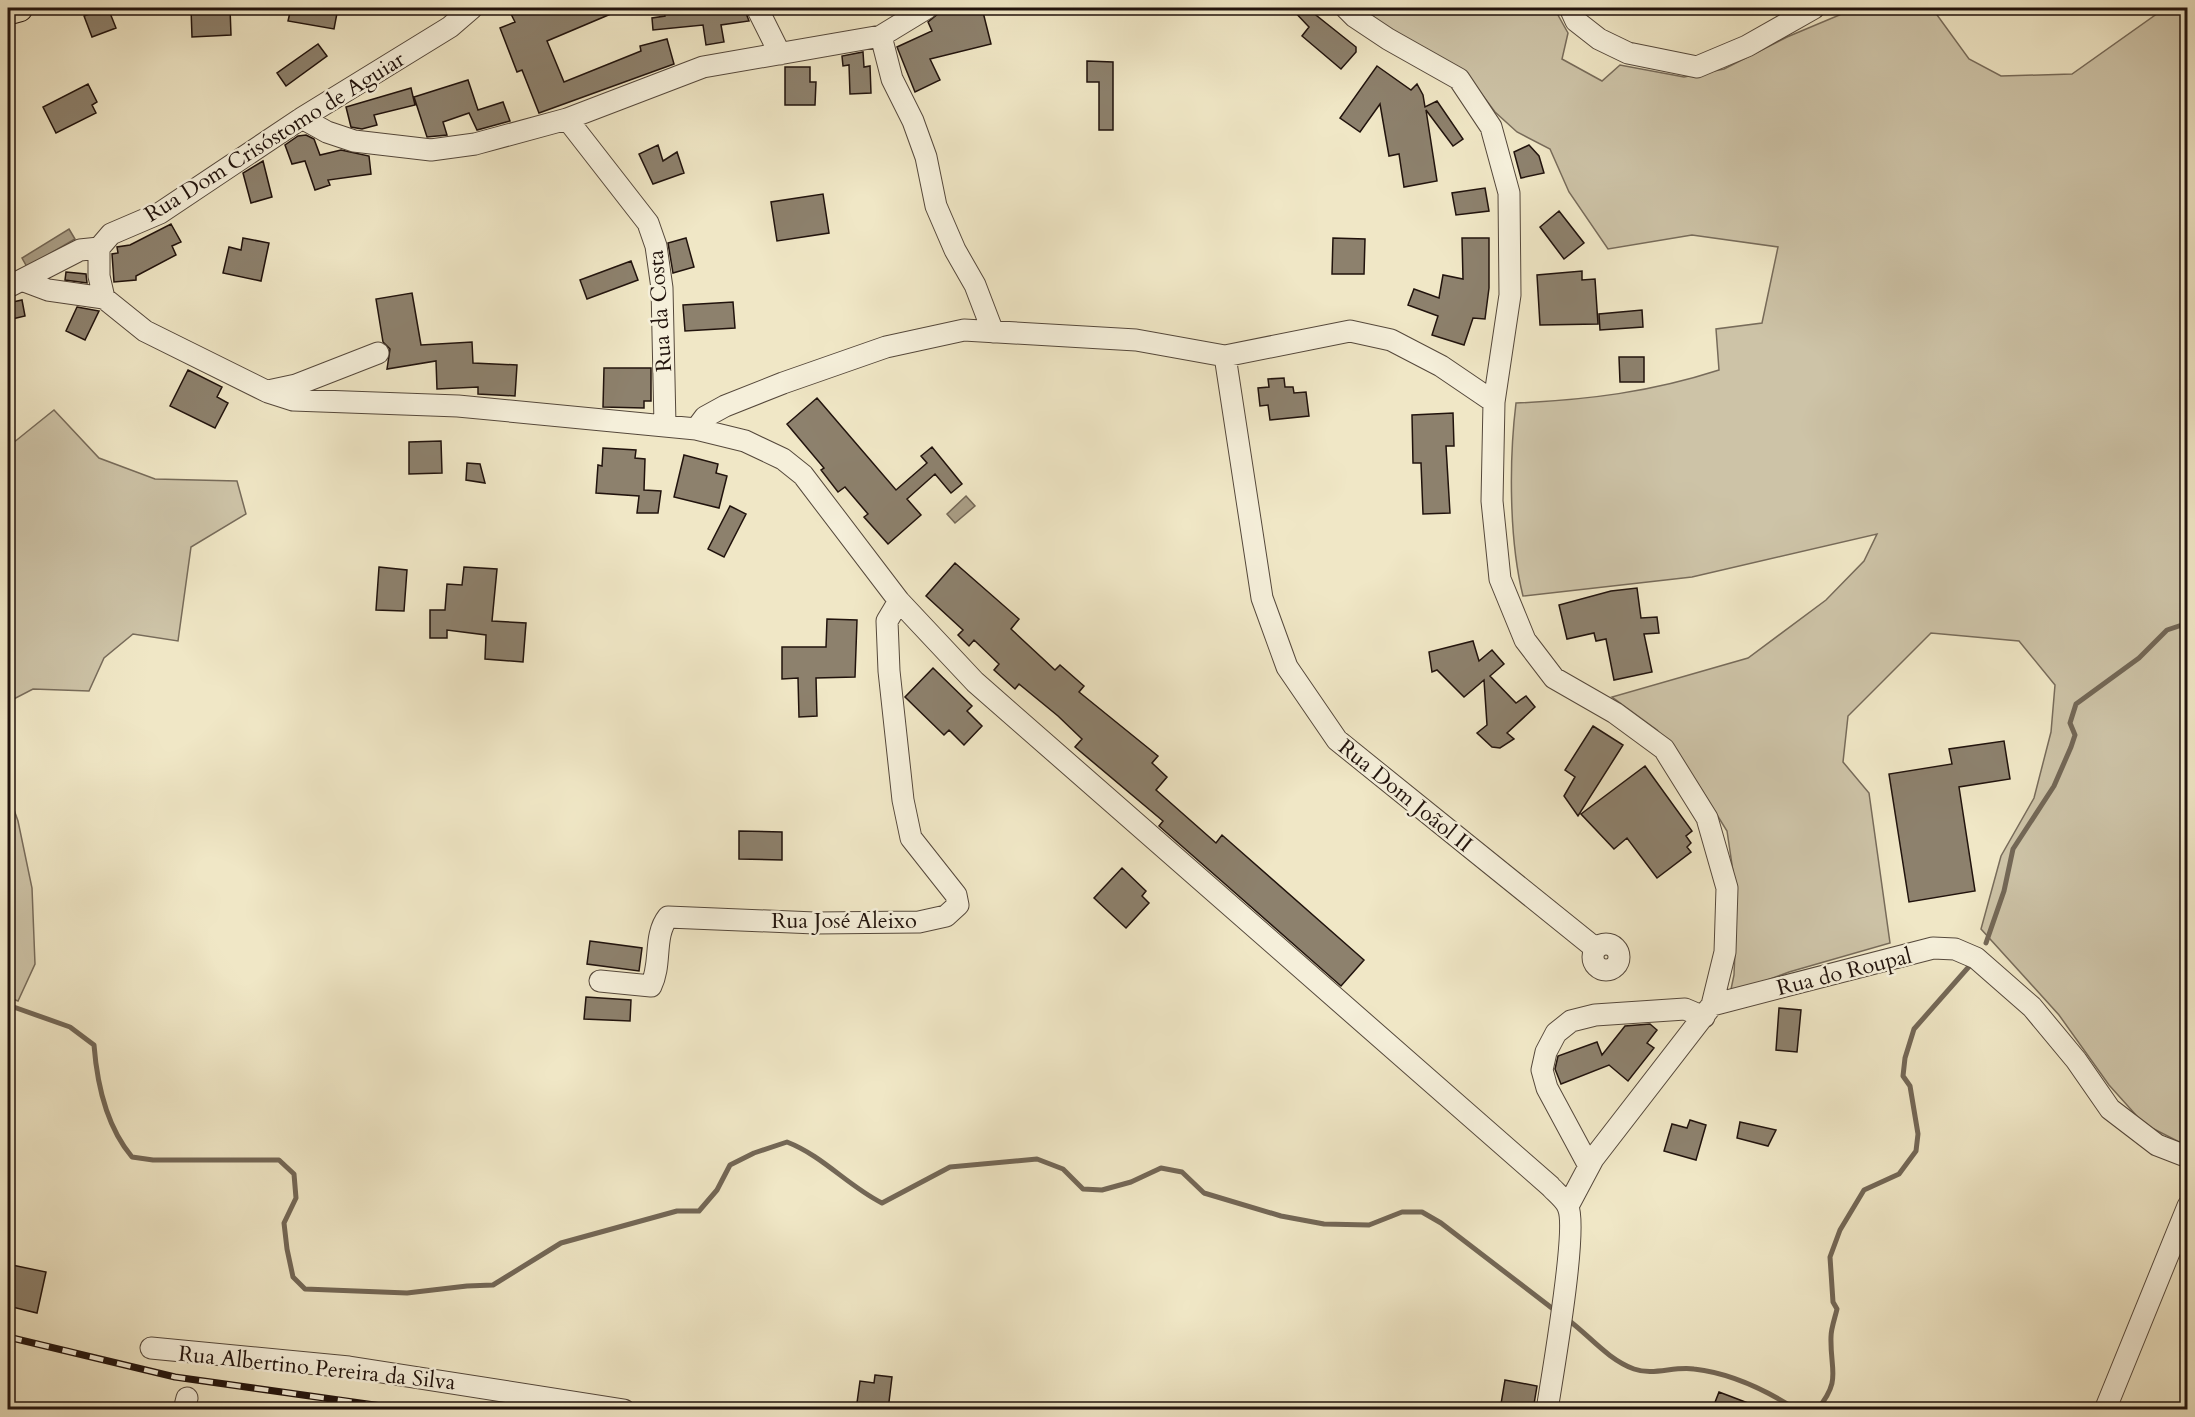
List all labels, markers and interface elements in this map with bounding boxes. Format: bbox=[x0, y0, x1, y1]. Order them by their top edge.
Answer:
street label: Rua Dom Crisóstomo de Aguiar bbox=[139, 44, 411, 229]
street label: Rua da Costa bbox=[641, 248, 679, 373]
street label: Rua Dom Joãol II bbox=[1332, 732, 1479, 859]
street label: Rua José Aleixo bbox=[771, 906, 917, 936]
street label: Rua do Roupal bbox=[1774, 941, 1915, 1003]
street label: Rua Albertino Pereira da Silva bbox=[177, 1339, 457, 1398]

